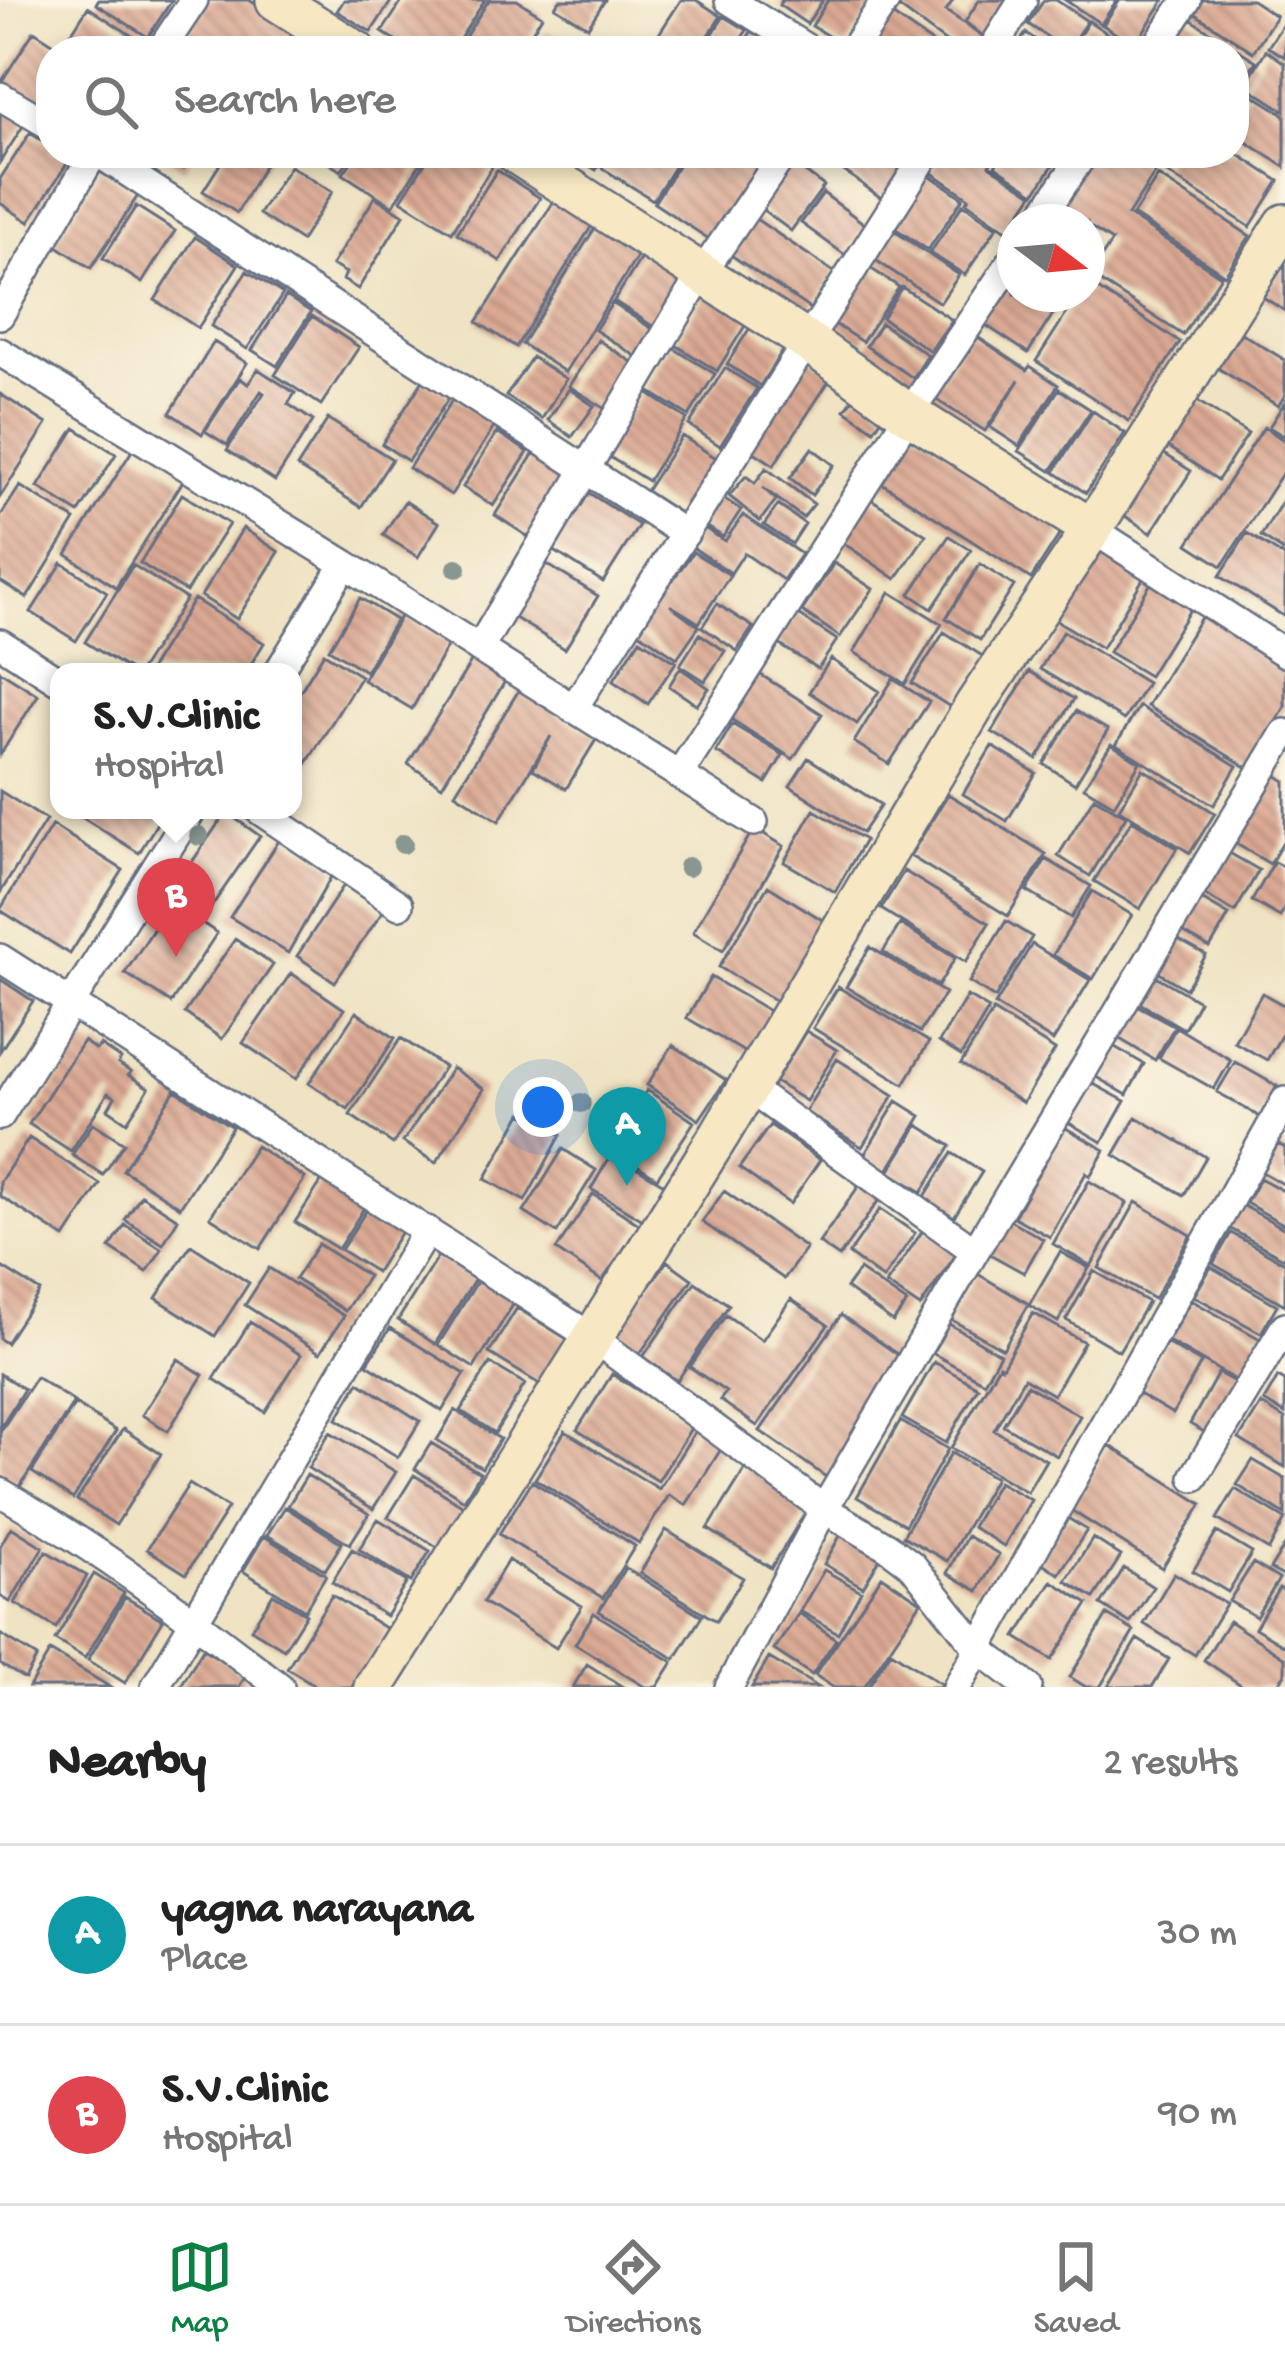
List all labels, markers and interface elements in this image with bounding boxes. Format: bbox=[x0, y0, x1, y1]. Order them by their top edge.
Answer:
search box bbox=[36, 36, 1249, 168]
icon: search bbox=[78, 69, 144, 135]
text: Search here bbox=[174, 76, 396, 129]
north arrow bbox=[997, 204, 1105, 312]
popup bbox=[50, 663, 302, 819]
text: S.V.Clinic bbox=[94, 692, 258, 745]
text: Hospital bbox=[94, 745, 224, 791]
pin: B bbox=[137, 858, 215, 957]
your location bbox=[513, 1077, 573, 1137]
pin: A bbox=[588, 1087, 666, 1186]
text: Nearby bbox=[48, 1735, 206, 1795]
text: 2 results bbox=[1103, 1742, 1237, 1788]
text: yagna narayana bbox=[162, 1885, 473, 1938]
text: A bbox=[75, 1912, 99, 1958]
text: 30 m bbox=[1158, 1912, 1237, 1958]
text: Place bbox=[162, 1938, 247, 1984]
text: S.V.Clinic bbox=[162, 2065, 327, 2118]
text: B bbox=[77, 2092, 97, 2138]
text: 90 m bbox=[1158, 2092, 1237, 2138]
text: Hospital bbox=[162, 2118, 293, 2164]
tab: Map bbox=[167, 2234, 233, 2344]
tab: Directions bbox=[566, 2234, 700, 2344]
tab: Saved bbox=[1034, 2234, 1118, 2344]

